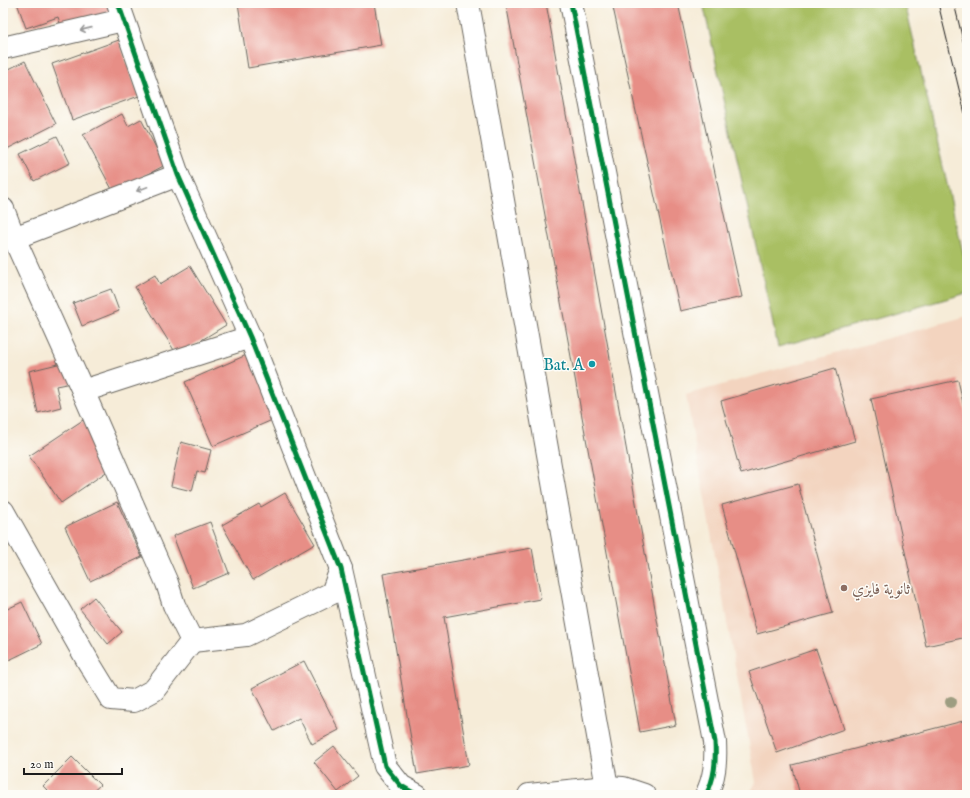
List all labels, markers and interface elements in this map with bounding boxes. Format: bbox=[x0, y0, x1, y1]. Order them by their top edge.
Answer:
one-way arrow bbox=[79, 25, 92, 33]
one-way arrow bbox=[136, 185, 148, 193]
place label: Bat. A bbox=[543, 356, 585, 376]
marker: Bat. A bbox=[587, 359, 597, 369]
place label: ثانوية فايزي bbox=[852, 580, 911, 601]
marker: ثانوية فايزي bbox=[839, 583, 849, 593]
scale bar bbox=[24, 750, 122, 776]
text: 20 m bbox=[30, 757, 53, 772]

